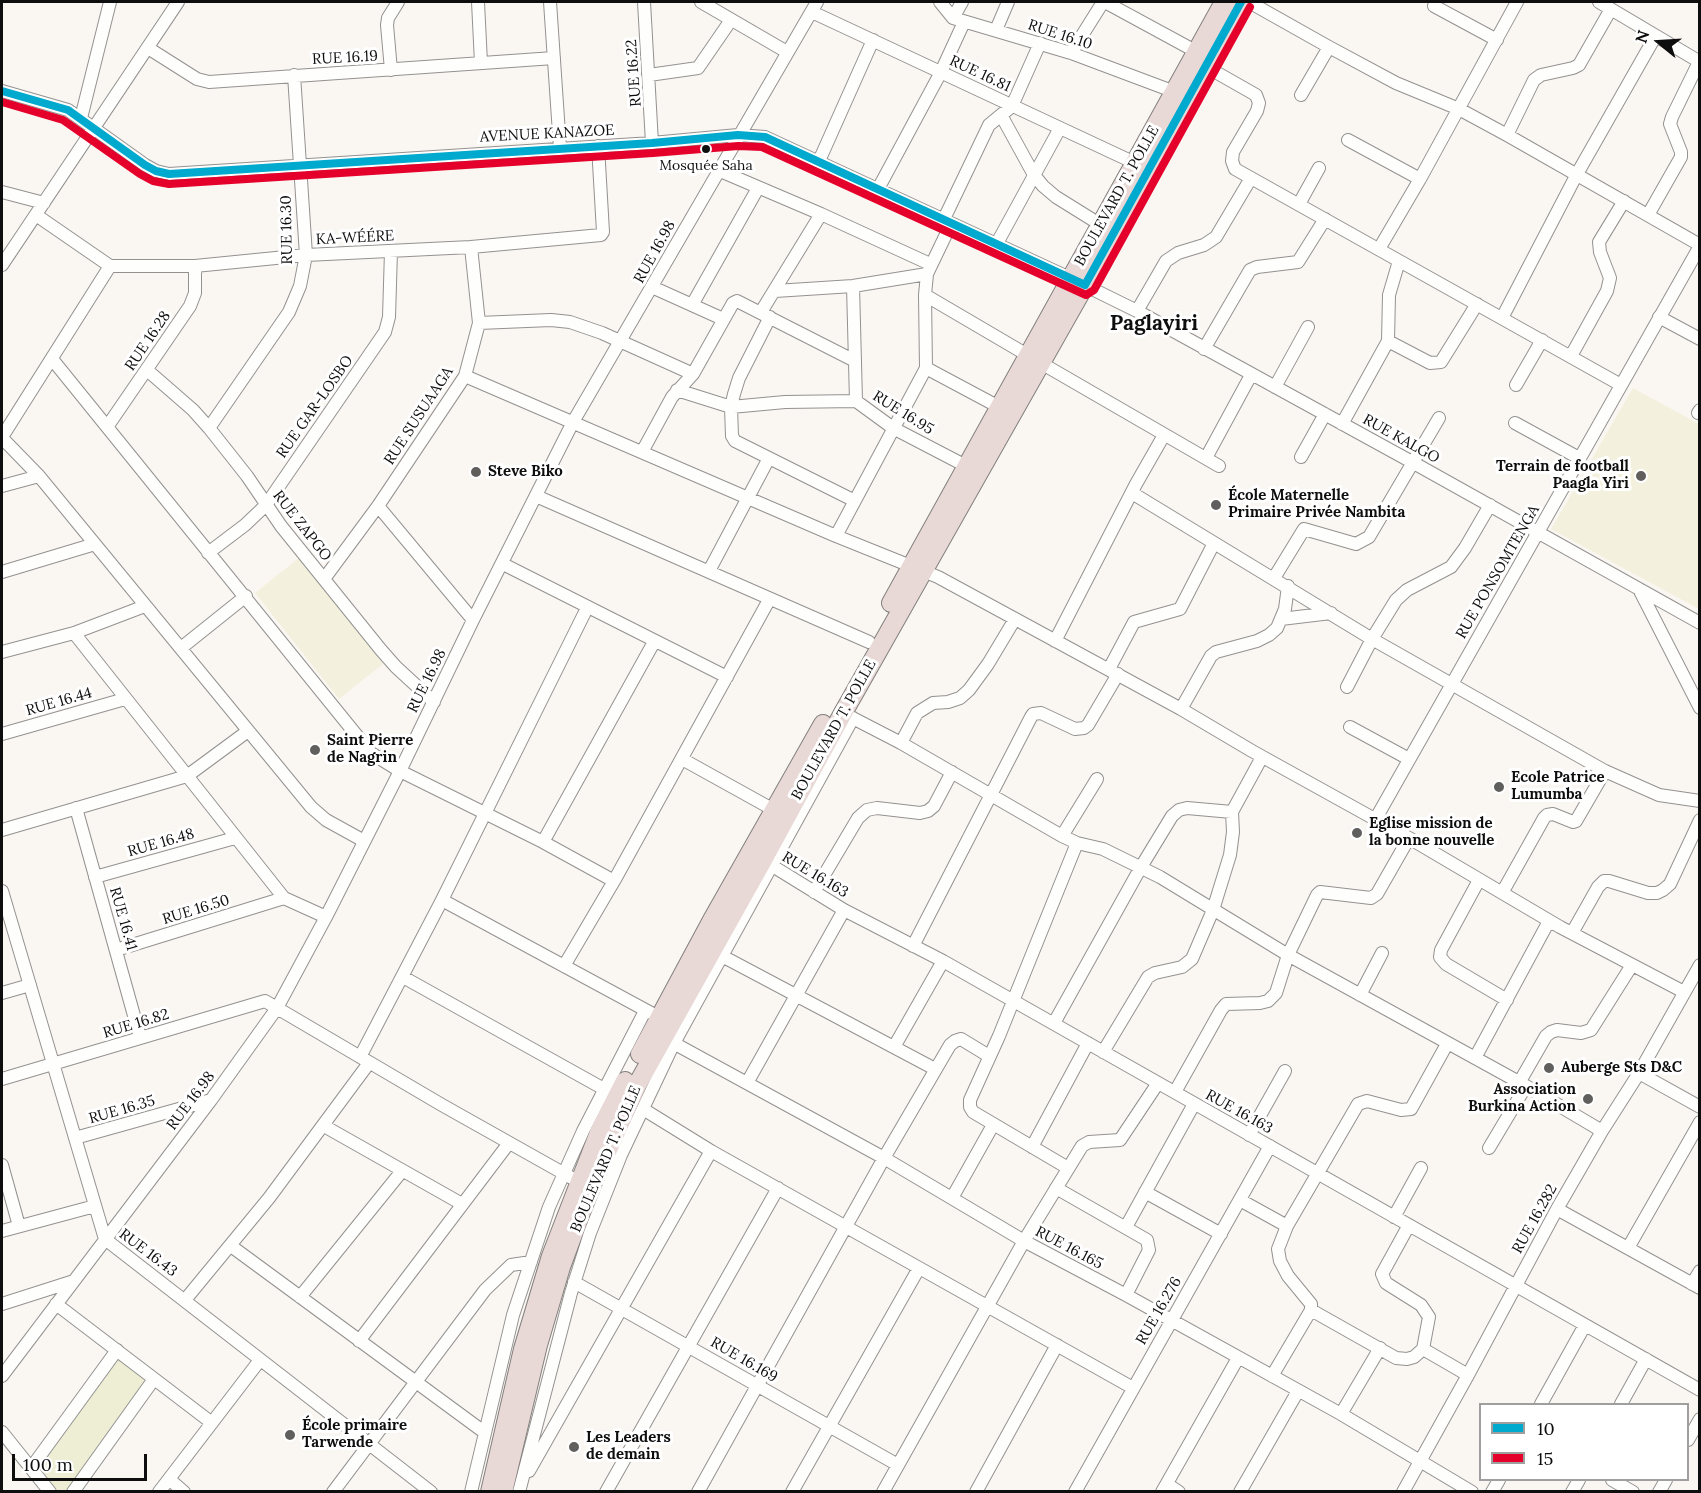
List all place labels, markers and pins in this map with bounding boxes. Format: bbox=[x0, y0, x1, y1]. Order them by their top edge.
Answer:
marker: Mosquée Saha bbox=[700, 143, 712, 155]
place label: Mosquée Saha bbox=[659, 158, 753, 174]
place label: Terrain de football Paagla Yiri bbox=[1496, 458, 1629, 493]
place label: Steve Biko bbox=[488, 463, 563, 481]
marker: Steve Biko bbox=[469, 465, 483, 479]
marker: Terrain de football Paagla Yiri bbox=[1634, 469, 1648, 483]
place label: École Maternelle Primaire Privée Nambita bbox=[1228, 487, 1405, 522]
marker: École Maternelle Primaire Privée Nambita bbox=[1209, 498, 1223, 512]
place label: Saint Pierre de Nagrin bbox=[327, 732, 413, 767]
marker: Saint Pierre de Nagrin bbox=[308, 743, 322, 757]
place label: Ecole Patrice Lumumba bbox=[1511, 769, 1605, 804]
marker: Ecole Patrice Lumumba bbox=[1492, 780, 1506, 794]
place label: Eglise mission de la bonne nouvelle bbox=[1369, 815, 1494, 850]
marker: Eglise mission de la bonne nouvelle bbox=[1350, 826, 1364, 840]
place label: Auberge Sts D&C bbox=[1561, 1059, 1682, 1077]
marker: Auberge Sts D&C bbox=[1542, 1061, 1556, 1075]
place label: Association Burkina Action bbox=[1468, 1081, 1576, 1116]
marker: Association Burkina Action bbox=[1581, 1092, 1595, 1106]
place label: École primaire Tarwende bbox=[302, 1417, 407, 1452]
marker: École primaire Tarwende bbox=[283, 1428, 297, 1442]
place label: Les Leaders de demain bbox=[586, 1429, 671, 1464]
marker: Les Leaders de demain bbox=[567, 1440, 581, 1454]

